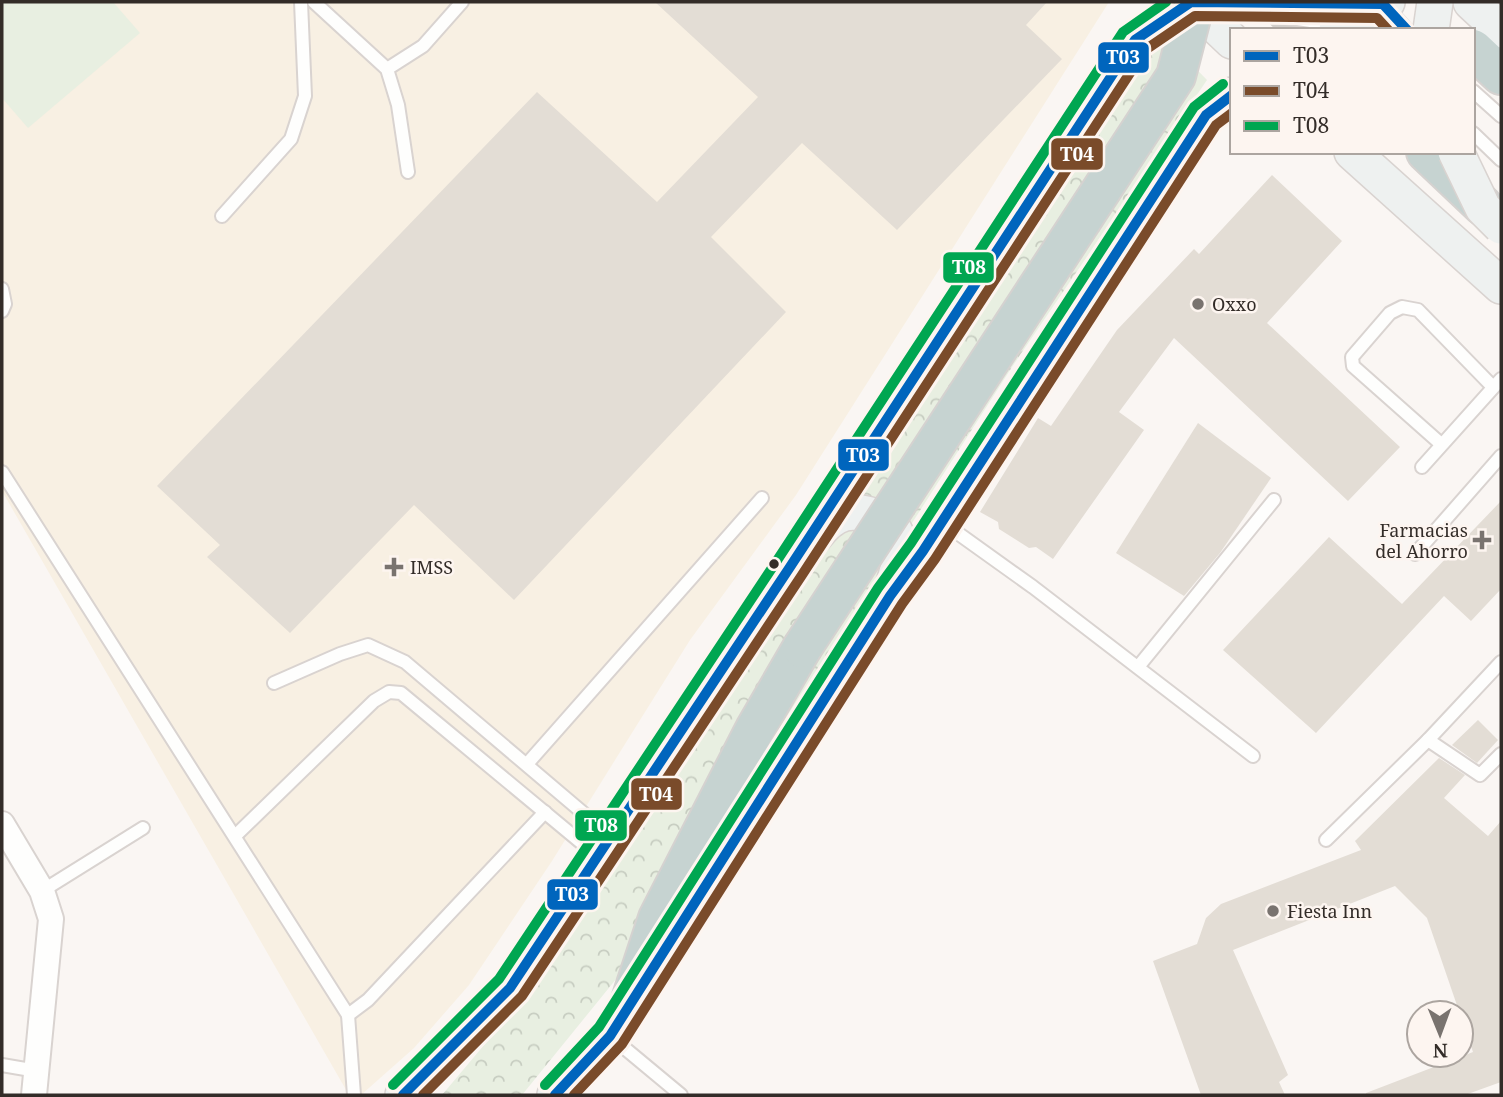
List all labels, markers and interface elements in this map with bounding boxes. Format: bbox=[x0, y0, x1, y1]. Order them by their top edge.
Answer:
legend bbox=[1230, 28, 1475, 154]
line badge: T03 bbox=[1097, 41, 1150, 74]
text: T03 bbox=[1293, 41, 1329, 69]
text: T03 bbox=[1106, 44, 1140, 70]
text: T04 bbox=[1293, 76, 1330, 104]
text: T08 bbox=[1293, 111, 1329, 139]
line badge: T04 bbox=[1050, 137, 1104, 171]
text: T04 bbox=[1060, 141, 1094, 167]
line badge: T08 bbox=[942, 251, 995, 284]
text: T08 bbox=[952, 254, 986, 280]
place label: Oxxo bbox=[1212, 292, 1257, 316]
marker: Oxxo bbox=[1190, 296, 1206, 312]
line badge: T03 bbox=[837, 438, 890, 472]
text: T03 bbox=[846, 442, 880, 468]
place label: Farmacias del Ahorro bbox=[1375, 518, 1468, 563]
marker: Farmacias del Ahorro bbox=[1474, 532, 1490, 548]
place label: IMSS bbox=[410, 555, 453, 579]
marker: IMSS bbox=[384, 557, 404, 577]
unlabelled marker bbox=[767, 557, 781, 571]
line badge: T04 bbox=[630, 777, 683, 811]
text: T04 bbox=[639, 781, 673, 807]
line badge: T08 bbox=[574, 809, 628, 842]
text: T08 bbox=[584, 812, 618, 838]
line badge: T03 bbox=[546, 878, 599, 911]
text: T03 bbox=[555, 881, 589, 907]
place label: Fiesta Inn bbox=[1287, 899, 1372, 923]
marker: Fiesta Inn bbox=[1265, 903, 1281, 919]
north arrow bbox=[1405, 999, 1475, 1069]
text: N bbox=[1433, 1038, 1448, 1064]

